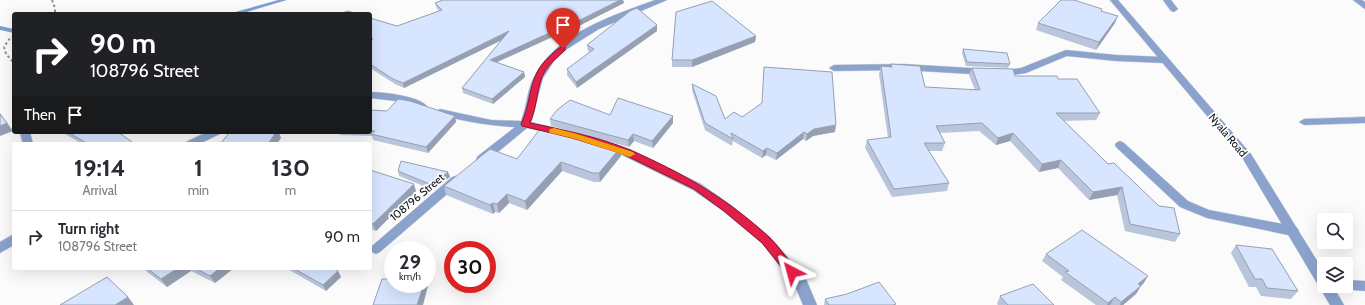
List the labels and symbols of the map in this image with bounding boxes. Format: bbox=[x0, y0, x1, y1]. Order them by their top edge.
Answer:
pin bbox=[546, 8, 580, 49]
street label: Nyala Road bbox=[1206, 110, 1250, 160]
street label: 108796 Street bbox=[387, 170, 447, 224]
speed limit sign: 30 bbox=[444, 241, 496, 293]
position arrow bbox=[771, 251, 813, 293]

